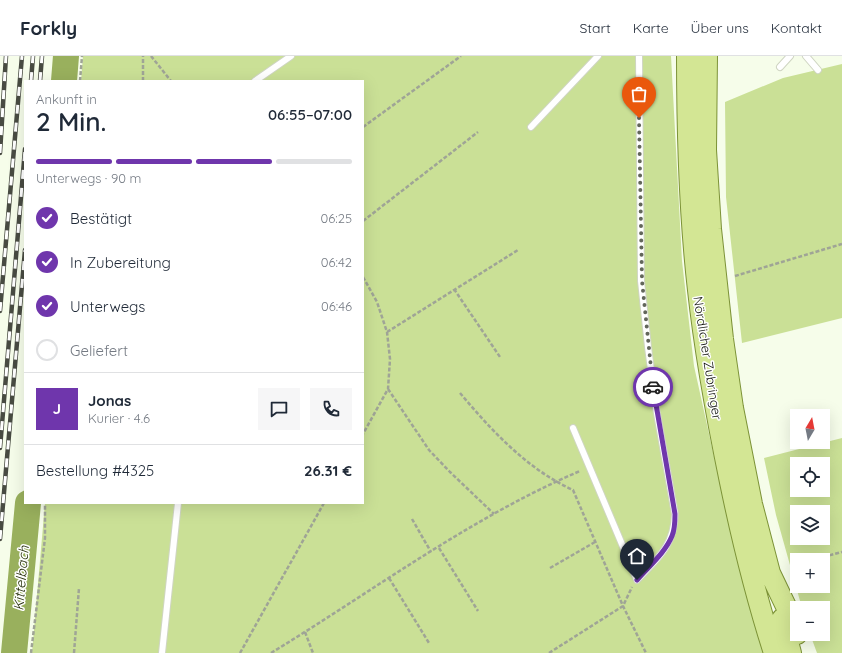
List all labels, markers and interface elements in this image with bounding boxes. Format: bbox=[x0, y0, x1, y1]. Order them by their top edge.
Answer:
text: Forkly bbox=[20, 16, 77, 40]
text: Start bbox=[579, 19, 611, 37]
text: Karte bbox=[633, 19, 669, 37]
text: Über uns bbox=[691, 19, 749, 37]
text: Kontakt bbox=[771, 19, 822, 37]
pin bbox=[622, 77, 656, 118]
icon: bag bbox=[628, 83, 650, 105]
text: Ankunft in bbox=[36, 91, 97, 107]
text: 2 Min. bbox=[36, 105, 106, 138]
text: 06:55–07:00 bbox=[268, 105, 352, 124]
text: Unterwegs · 90 m bbox=[36, 170, 141, 186]
icon: check bbox=[36, 207, 58, 229]
text: Bestätigt bbox=[70, 209, 132, 228]
text: 06:25 bbox=[321, 210, 352, 226]
icon: check bbox=[36, 251, 58, 273]
text: In Zubereitung bbox=[70, 253, 171, 272]
text: 06:42 bbox=[321, 254, 352, 270]
icon: check bbox=[36, 295, 58, 317]
street label: Nördlicher Zubringer bbox=[690, 295, 726, 421]
text: Unterwegs bbox=[70, 297, 145, 316]
text: 06:46 bbox=[321, 298, 352, 314]
text: Geliefert bbox=[70, 341, 128, 360]
courier bbox=[633, 367, 673, 407]
icon: car bbox=[642, 376, 664, 398]
button: chat bbox=[258, 388, 300, 430]
button: phone bbox=[310, 388, 352, 430]
text: Jonas bbox=[88, 391, 131, 410]
text: J bbox=[53, 399, 61, 418]
north arrow bbox=[790, 409, 830, 449]
map controls bbox=[790, 409, 830, 641]
text: Kurier · 4.6 bbox=[88, 410, 150, 426]
button: locate bbox=[790, 457, 830, 497]
text: Bestellung #4325 bbox=[36, 461, 154, 480]
text: 26.31 € bbox=[304, 461, 352, 480]
button: layers bbox=[790, 505, 830, 545]
pin bbox=[620, 539, 654, 580]
water label: Kittelbach bbox=[9, 544, 33, 611]
icon: home bbox=[626, 545, 648, 567]
button: + bbox=[790, 553, 830, 593]
button: − bbox=[790, 601, 830, 641]

